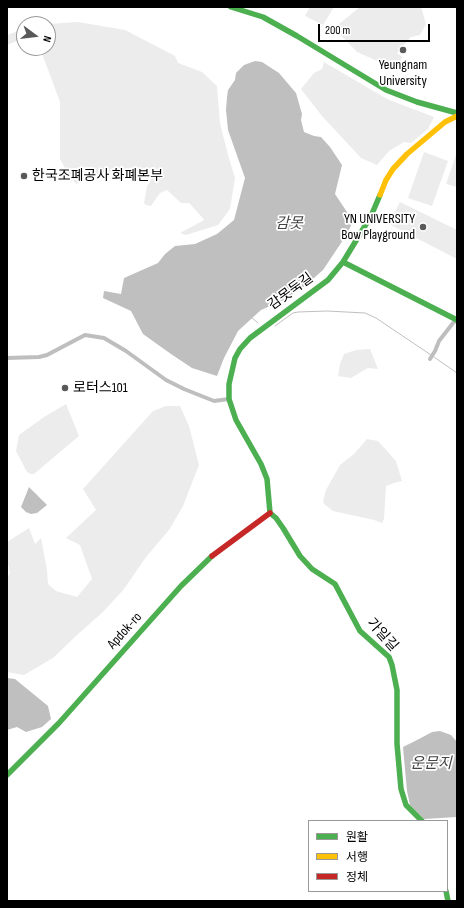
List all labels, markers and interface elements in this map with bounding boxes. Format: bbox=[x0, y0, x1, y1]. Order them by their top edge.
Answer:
north arrow bbox=[16, 16, 56, 56]
scale bar bbox=[320, 16, 432, 42]
text: 200 m bbox=[325, 23, 350, 38]
text: N bbox=[40, 34, 54, 43]
marker: Yeungnam University bbox=[398, 45, 408, 55]
place label: Yeungnam University bbox=[379, 57, 427, 90]
place label: 한국조폐공사 화폐본부 bbox=[32, 168, 163, 184]
marker: 한국조폐공사 화폐본부 bbox=[19, 171, 29, 181]
place label: YN UNIVERSITY Bow Playground bbox=[341, 211, 415, 244]
water label: 감못 bbox=[275, 215, 303, 233]
marker: YN UNIVERSITY Bow Playground bbox=[418, 222, 428, 232]
street label: 감못둑길 bbox=[265, 270, 317, 314]
place label: 로터스101 bbox=[73, 380, 128, 396]
marker: 로터스101 bbox=[60, 383, 70, 393]
street label: Apdok-ro bbox=[104, 609, 146, 653]
street label: 가일길 bbox=[363, 615, 401, 655]
water label: 운문지 bbox=[410, 755, 452, 773]
legend bbox=[308, 820, 448, 892]
text: 원활 bbox=[346, 830, 368, 845]
text: 서행 bbox=[346, 850, 368, 865]
text: 정체 bbox=[346, 870, 368, 885]

